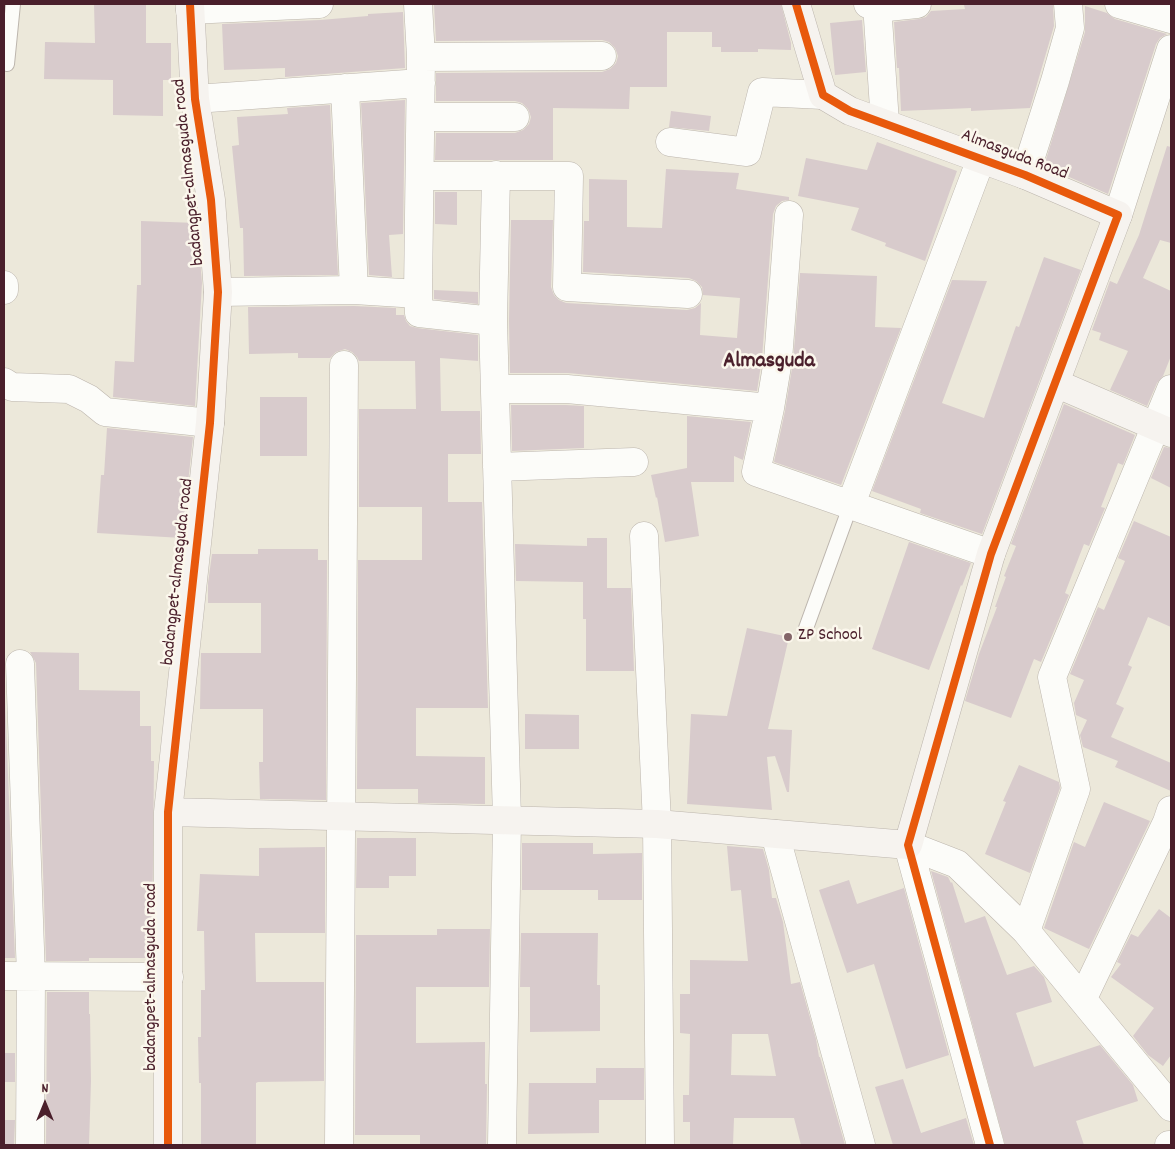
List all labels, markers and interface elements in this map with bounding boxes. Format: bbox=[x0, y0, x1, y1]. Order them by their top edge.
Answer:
street label: badangpet-almasguda road bbox=[169, 78, 211, 266]
street label: Almasguda Road bbox=[957, 126, 1071, 186]
district label: Almasguda bbox=[723, 350, 815, 376]
street label: badangpet-almasguda road bbox=[158, 478, 200, 666]
place label: ZP School bbox=[798, 626, 862, 648]
marker: ZP School bbox=[782, 631, 794, 643]
street label: badangpet-almasguda road bbox=[142, 883, 164, 1071]
north arrow bbox=[20, 1079, 70, 1129]
text: N bbox=[42, 1079, 48, 1099]

